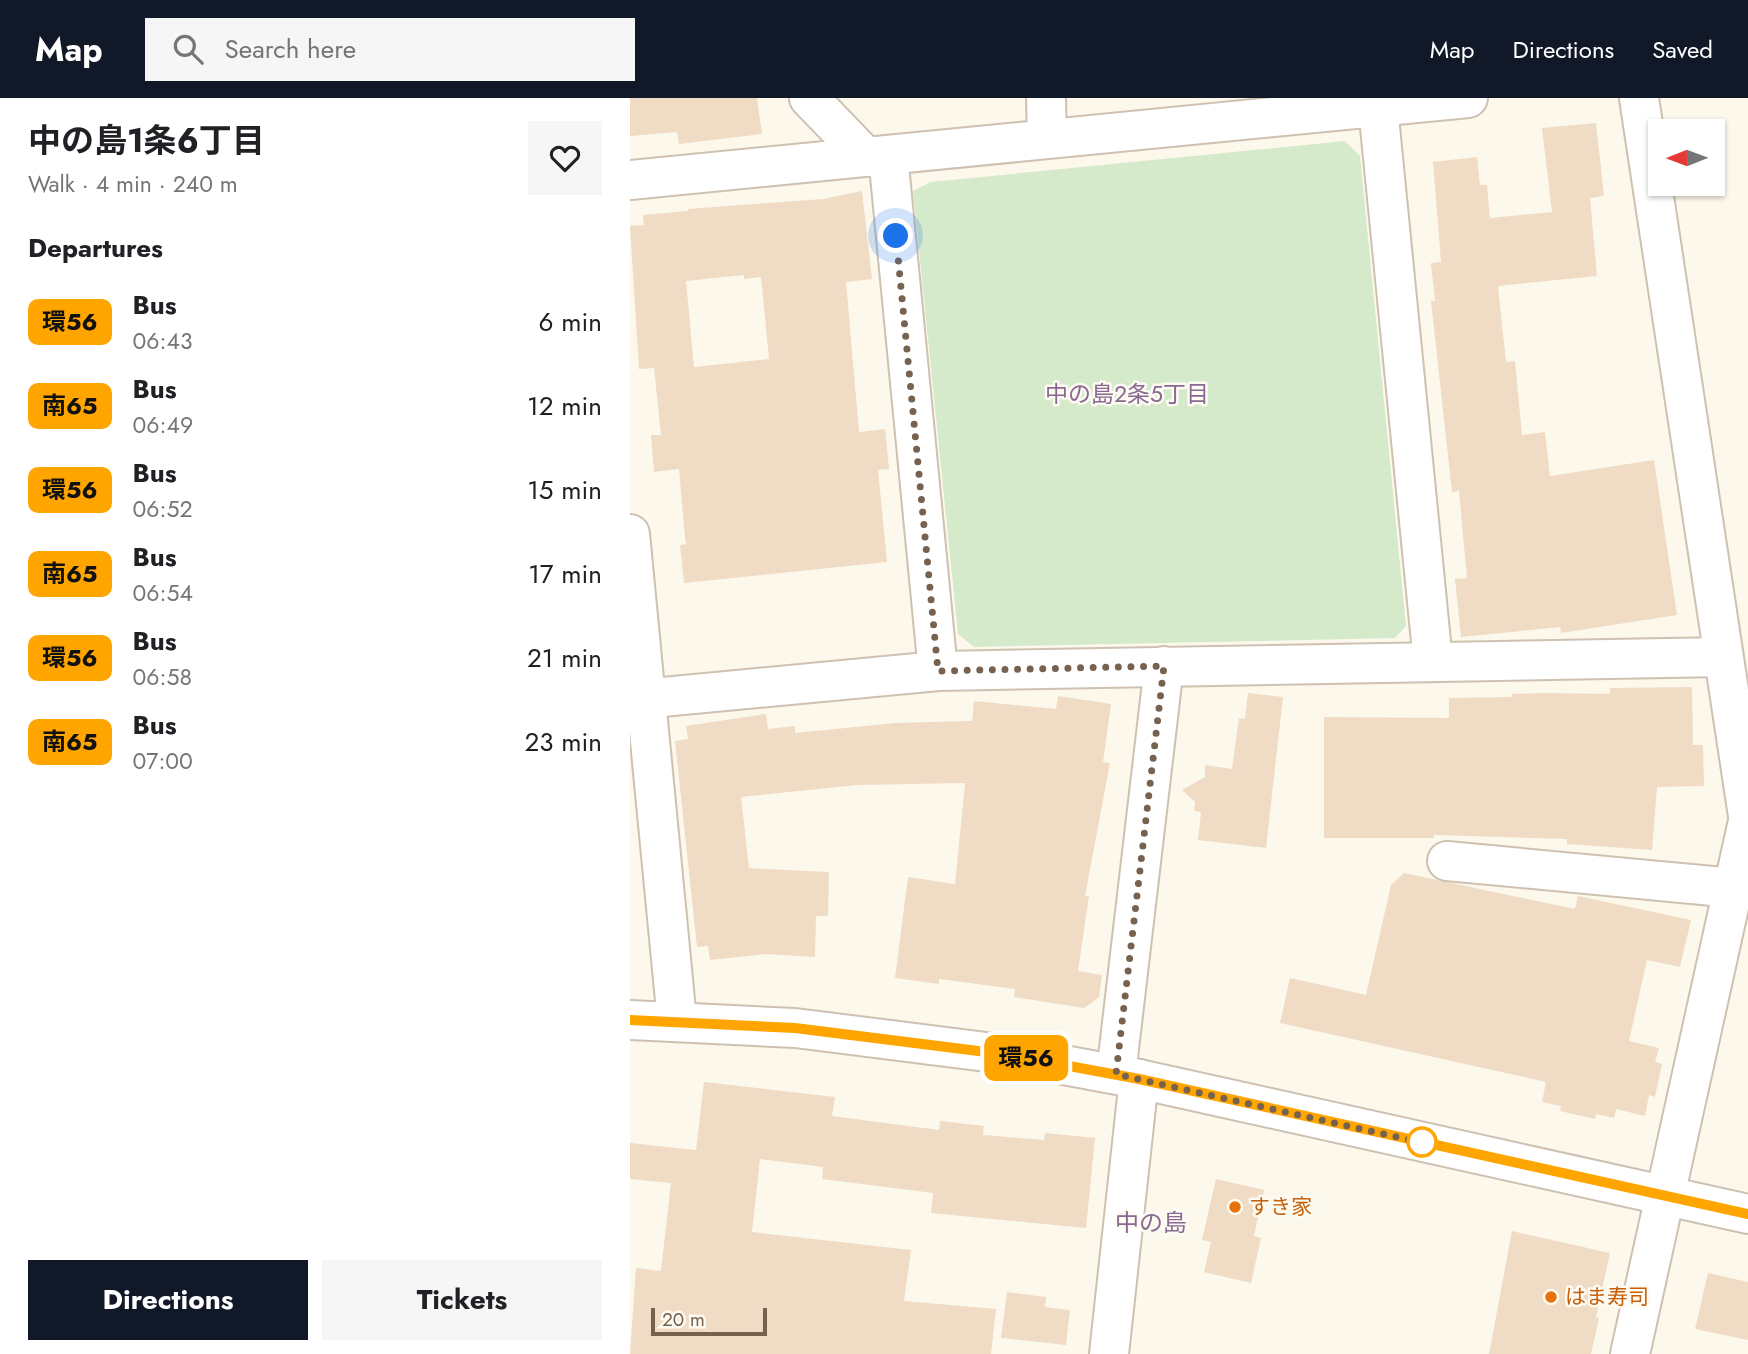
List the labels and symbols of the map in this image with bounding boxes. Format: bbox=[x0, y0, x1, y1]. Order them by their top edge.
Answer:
north arrow bbox=[1648, 119, 1726, 196]
your location bbox=[878, 218, 913, 253]
district label: 中の島2条5丁目 bbox=[1045, 377, 1209, 411]
line badge: 環56 bbox=[986, 1035, 1066, 1081]
unlabelled marker bbox=[1407, 1127, 1437, 1157]
place label: すき家 bbox=[1249, 1192, 1312, 1222]
marker: すき家 bbox=[1227, 1199, 1243, 1215]
district label: 中の島 bbox=[1115, 1205, 1187, 1240]
place label: はま寿司 bbox=[1565, 1282, 1649, 1312]
marker: はま寿司 bbox=[1543, 1289, 1559, 1305]
scale bar bbox=[651, 1305, 766, 1337]

